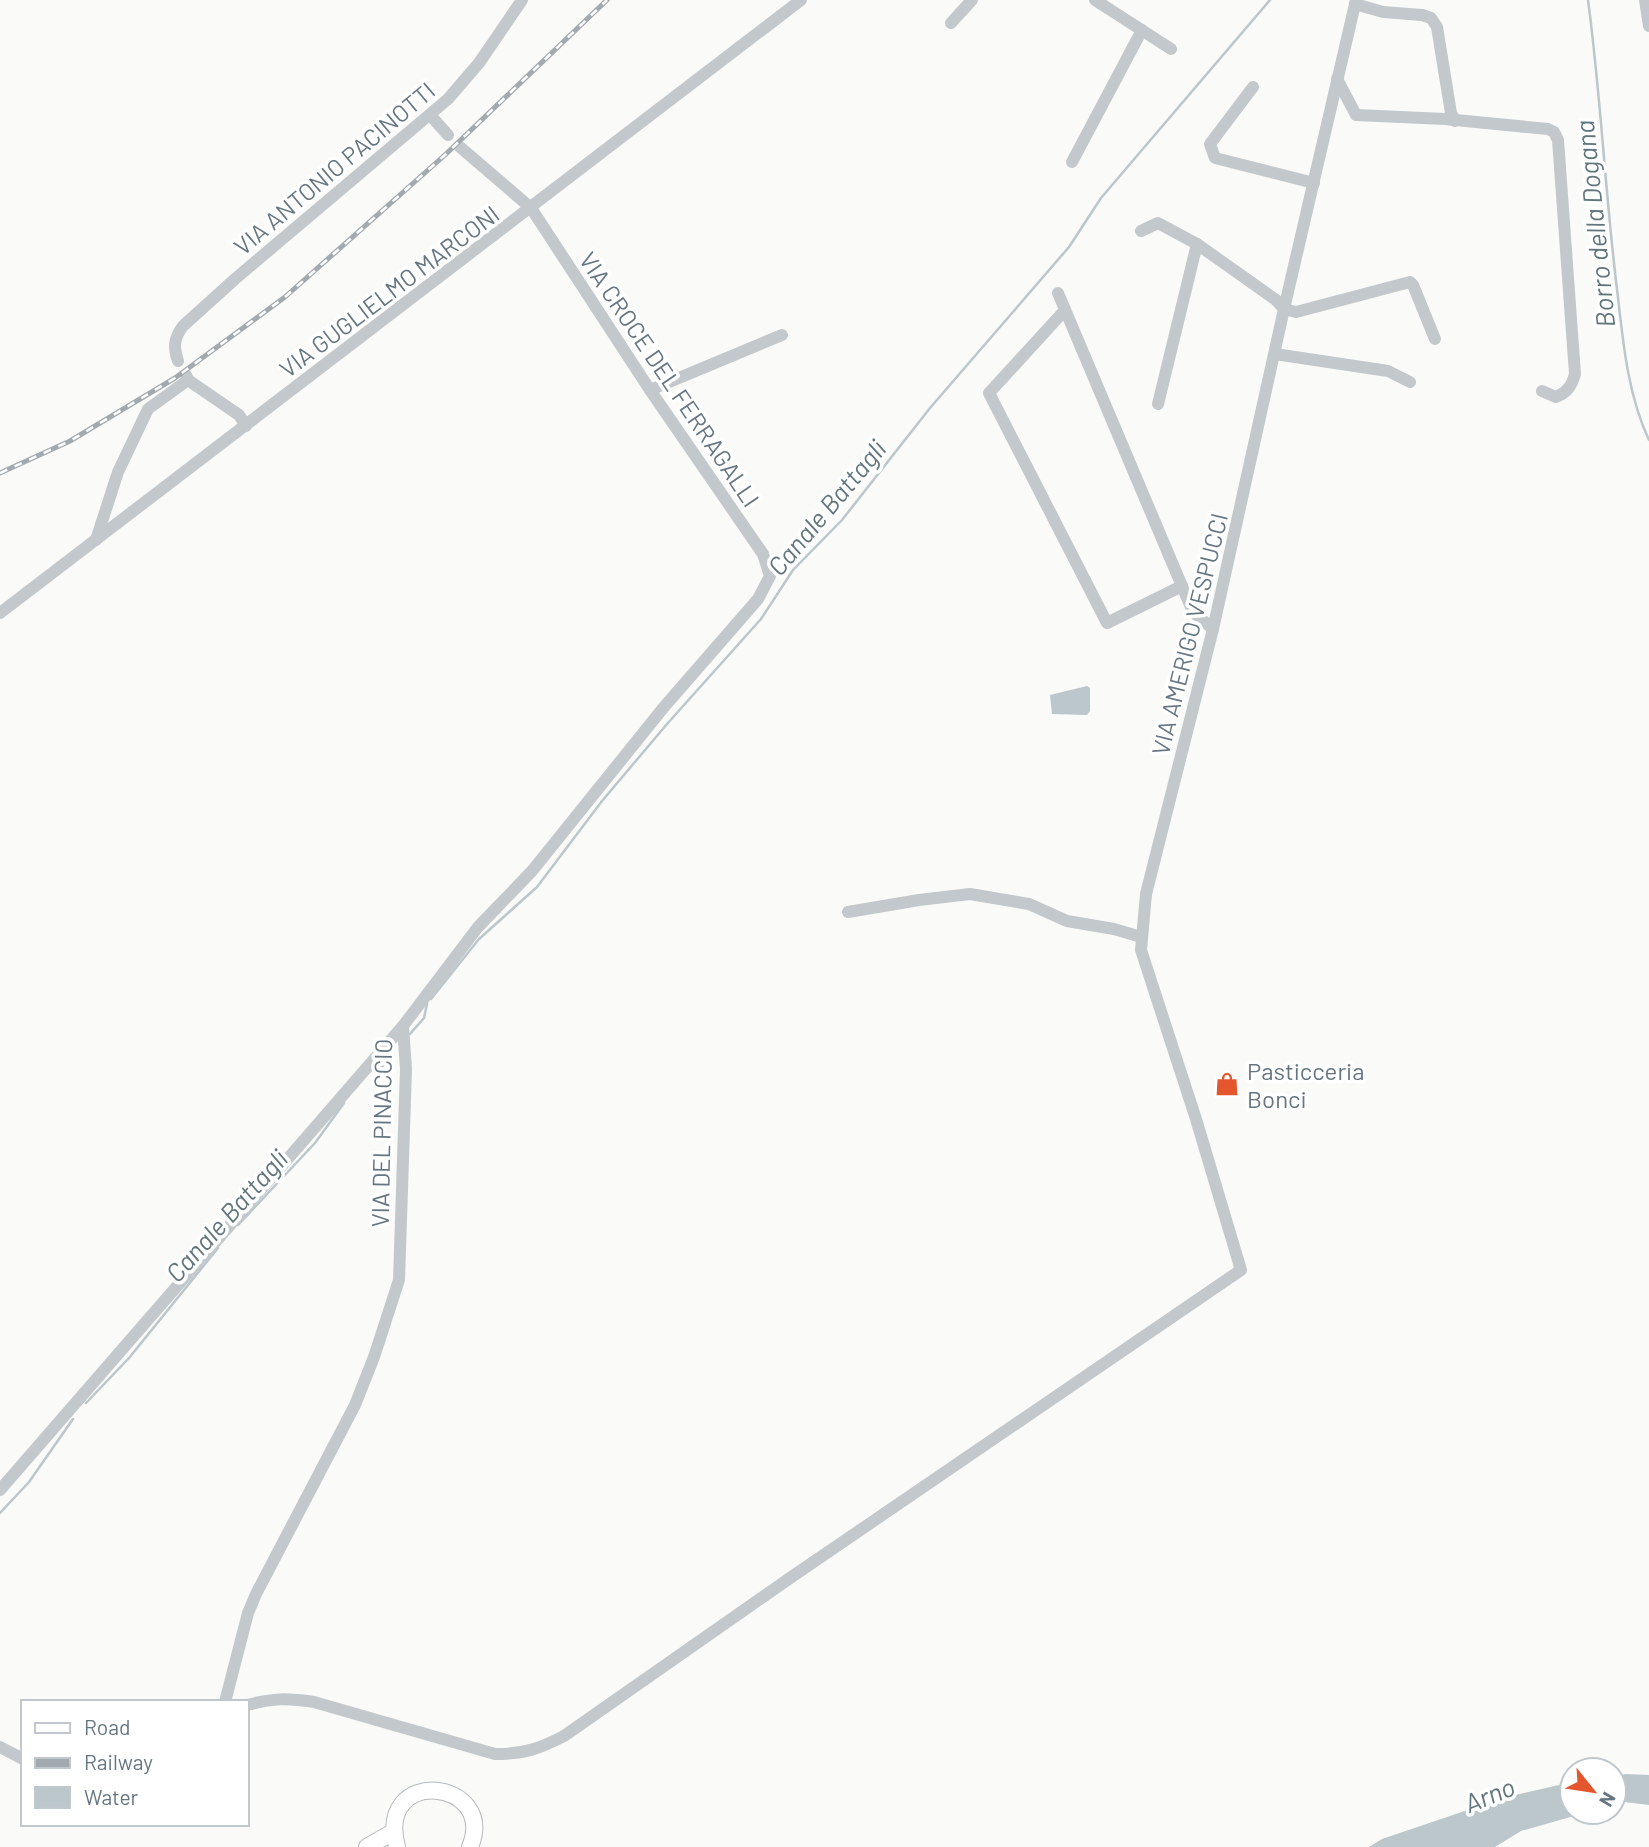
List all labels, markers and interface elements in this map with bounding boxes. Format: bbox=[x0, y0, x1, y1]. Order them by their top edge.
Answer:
street label: VIA ANTONIO PACINOTTI bbox=[228, 75, 440, 261]
water label: Borro della Dogana bbox=[1568, 119, 1620, 329]
street label: VIA GUGLIELMO MARCONI bbox=[273, 199, 505, 383]
street label: VIA CROCE DEL FERRAGALLI bbox=[574, 246, 766, 512]
water label: Canale Battagli bbox=[760, 433, 892, 581]
street label: VIA AMERIGO VESPUCCI bbox=[1145, 510, 1233, 758]
street label: VIA DEL PINACCIO bbox=[365, 1038, 397, 1228]
place label: Pasticceria Bonci bbox=[1247, 1056, 1365, 1113]
shop icon: Pasticceria Bonci bbox=[1213, 1070, 1241, 1098]
water label: Canale Battagli bbox=[159, 1142, 294, 1288]
legend bbox=[21, 1700, 248, 1826]
text: Road bbox=[84, 1714, 130, 1739]
text: Railway bbox=[84, 1749, 153, 1774]
north arrow bbox=[1558, 1756, 1628, 1826]
water label: Arno bbox=[1459, 1770, 1519, 1818]
text: Water bbox=[84, 1784, 139, 1809]
text: N bbox=[1595, 1789, 1621, 1811]

